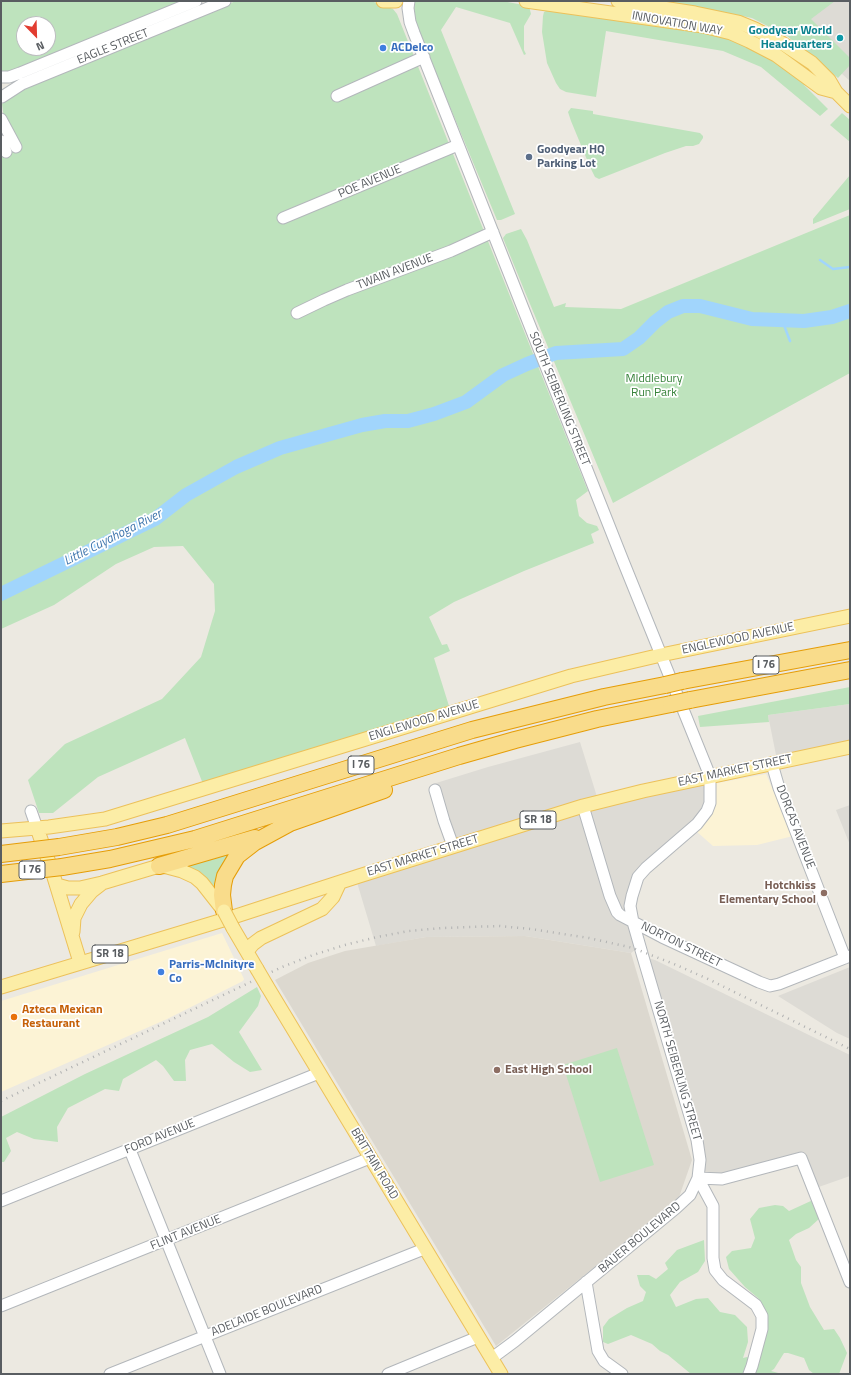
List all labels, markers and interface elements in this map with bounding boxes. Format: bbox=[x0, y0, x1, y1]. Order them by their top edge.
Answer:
street label: INNOVATION WAY bbox=[631, 9, 723, 39]
north arrow bbox=[16, 16, 56, 56]
place label: Goodyear World Headquarters bbox=[748, 24, 832, 52]
street label: EAGLE STREET bbox=[75, 26, 151, 68]
marker: Goodyear World Headquarters bbox=[835, 33, 845, 43]
text: N bbox=[34, 37, 47, 55]
place label: ACDelco bbox=[391, 41, 433, 55]
marker: ACDelco bbox=[378, 43, 388, 53]
place label: Goodyear HQ Parking Lot bbox=[537, 143, 605, 171]
marker: Goodyear HQ Parking Lot bbox=[524, 152, 534, 162]
street label: POE AVENUE bbox=[336, 162, 404, 202]
street label: TWAIN AVENUE bbox=[355, 251, 435, 293]
street label: SOUTH SEIBERLING STREET bbox=[525, 330, 593, 468]
park label: MIddlebury Run Park bbox=[625, 372, 683, 400]
water label: Little Cuyahoga River bbox=[62, 507, 164, 569]
street label: ENGLEWOOD AVENUE bbox=[681, 620, 795, 658]
road number: I 76 bbox=[753, 656, 779, 674]
street label: ENGLEWOOD AVENUE bbox=[367, 697, 481, 745]
street label: EAST MARKET STREET bbox=[677, 752, 793, 790]
road number: I 76 bbox=[348, 756, 374, 774]
street label: DORCAS AVENUE bbox=[772, 783, 818, 871]
road number: SR 18 bbox=[520, 811, 556, 829]
street label: EAST MARKET STREET bbox=[365, 832, 481, 880]
road number: I 76 bbox=[19, 861, 45, 879]
place label: Hotchkiss Elementary School bbox=[719, 879, 816, 907]
marker: Hotchkiss Elementary School bbox=[819, 888, 829, 898]
street label: NORTON STREET bbox=[638, 919, 724, 971]
road number: SR 18 bbox=[92, 945, 128, 963]
place label: Parris-McInityre Co bbox=[169, 958, 254, 986]
marker: Parris-McInityre Co bbox=[156, 967, 166, 977]
street label: NORTH SEIBERLING STREET bbox=[650, 1000, 704, 1142]
place label: Azteca Mexican Restaurant bbox=[22, 1003, 103, 1031]
marker: Azteca Mexican Restaurant bbox=[9, 1012, 19, 1022]
place label: East High School bbox=[505, 1063, 592, 1077]
marker: East High School bbox=[492, 1065, 502, 1075]
street label: FORD AVENUE bbox=[123, 1116, 197, 1158]
street label: BRITTAIN ROAD bbox=[347, 1126, 401, 1202]
street label: BAUER BOULEVARD bbox=[596, 1199, 684, 1277]
street label: FLINT AVENUE bbox=[149, 1212, 223, 1254]
street label: ADELAIDE BOULEVARD bbox=[209, 1282, 325, 1340]

